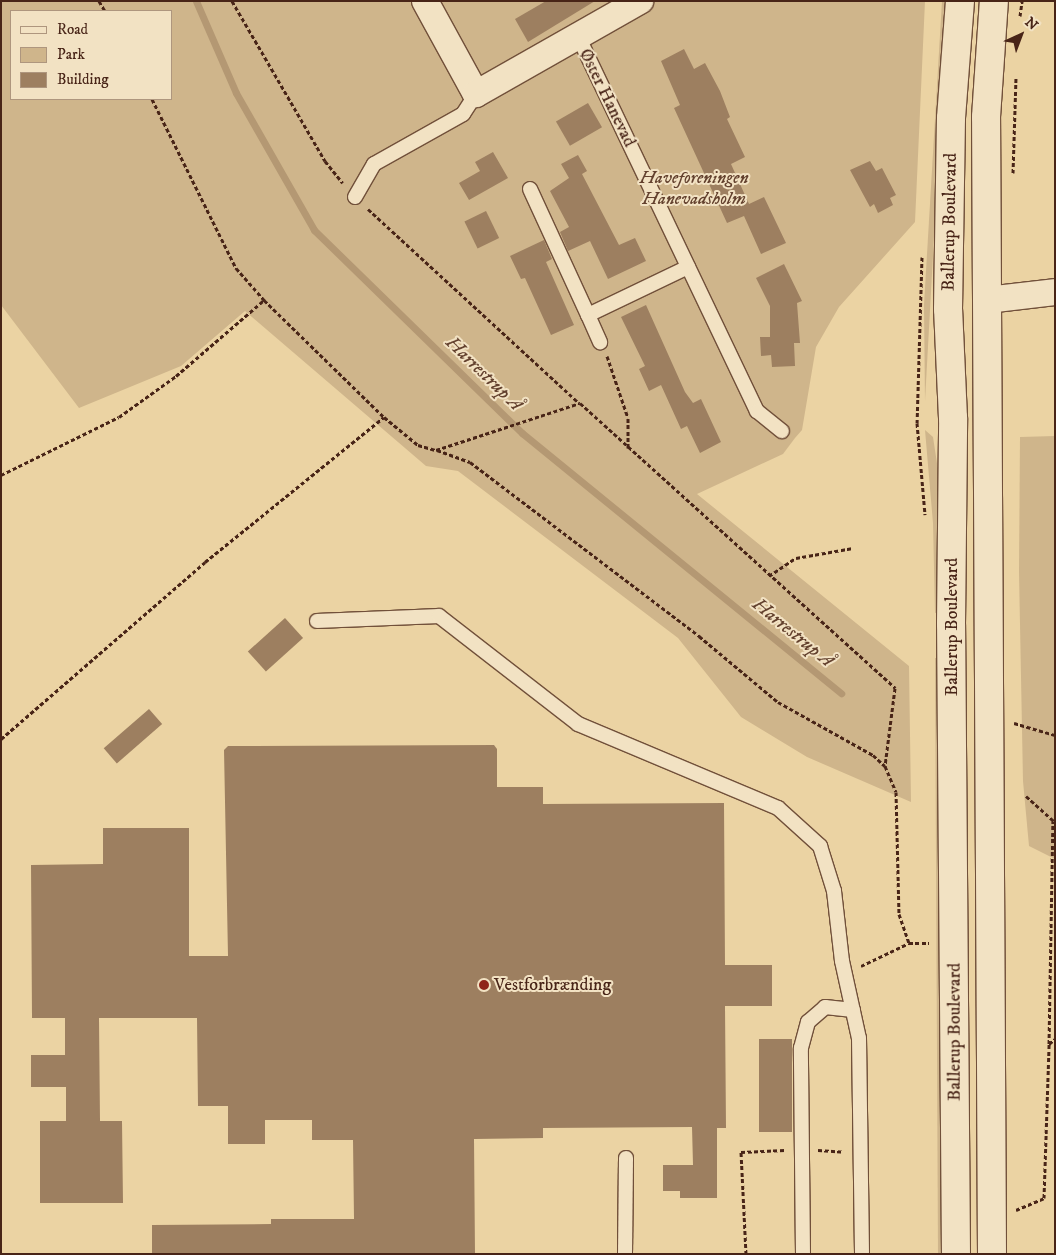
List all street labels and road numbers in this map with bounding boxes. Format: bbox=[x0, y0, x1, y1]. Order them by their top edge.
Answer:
street label: Øster Hanevad bbox=[574, 45, 640, 151]
street label: Ballerup Boulevard bbox=[938, 153, 962, 291]
street label: Ballerup Boulevard bbox=[941, 558, 963, 696]
street label: Ballerup Boulevard bbox=[944, 963, 966, 1101]

